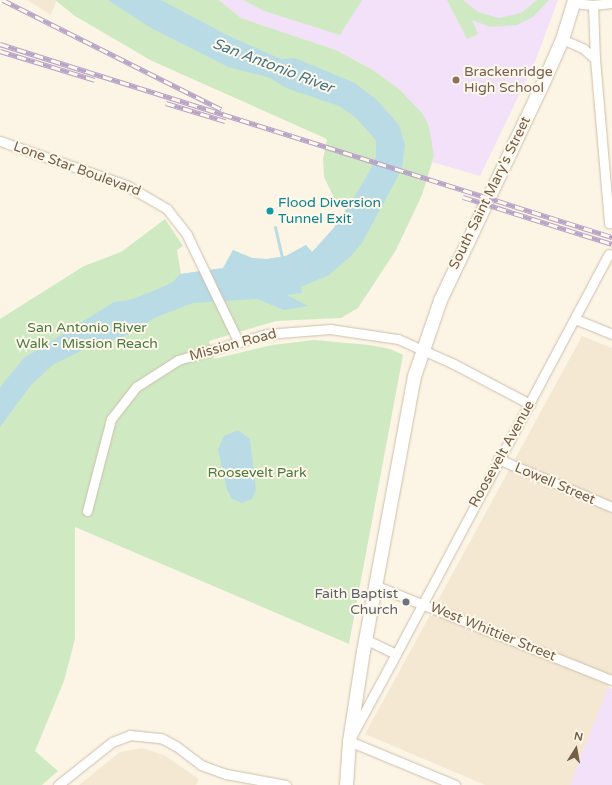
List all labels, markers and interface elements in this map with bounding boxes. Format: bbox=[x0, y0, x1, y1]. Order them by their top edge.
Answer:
water label: San Antonio River bbox=[210, 35, 336, 97]
place label: Brackenridge High School bbox=[464, 64, 553, 96]
marker: Brackenridge High School bbox=[451, 75, 461, 85]
street label: South Saint Mary's Street bbox=[446, 114, 534, 272]
street label: Lone Star Boulevard bbox=[11, 138, 143, 200]
place label: Flood Diversion Tunnel Exit bbox=[278, 195, 381, 228]
marker: Flood Diversion Tunnel Exit bbox=[265, 206, 275, 216]
park label: San Antonio River Walk - Mission Reach bbox=[16, 320, 158, 352]
street label: Mission Road bbox=[188, 325, 278, 365]
street label: Roosevelt Avenue bbox=[466, 398, 538, 510]
street label: Lowell Street bbox=[512, 459, 598, 509]
park label: Roosevelt Park bbox=[207, 465, 307, 481]
place label: Faith Baptist Church bbox=[314, 586, 398, 618]
marker: Faith Baptist Church bbox=[401, 597, 411, 607]
street label: West Whittier Street bbox=[428, 599, 558, 665]
north arrow bbox=[556, 729, 596, 769]
text: N bbox=[573, 730, 584, 744]

